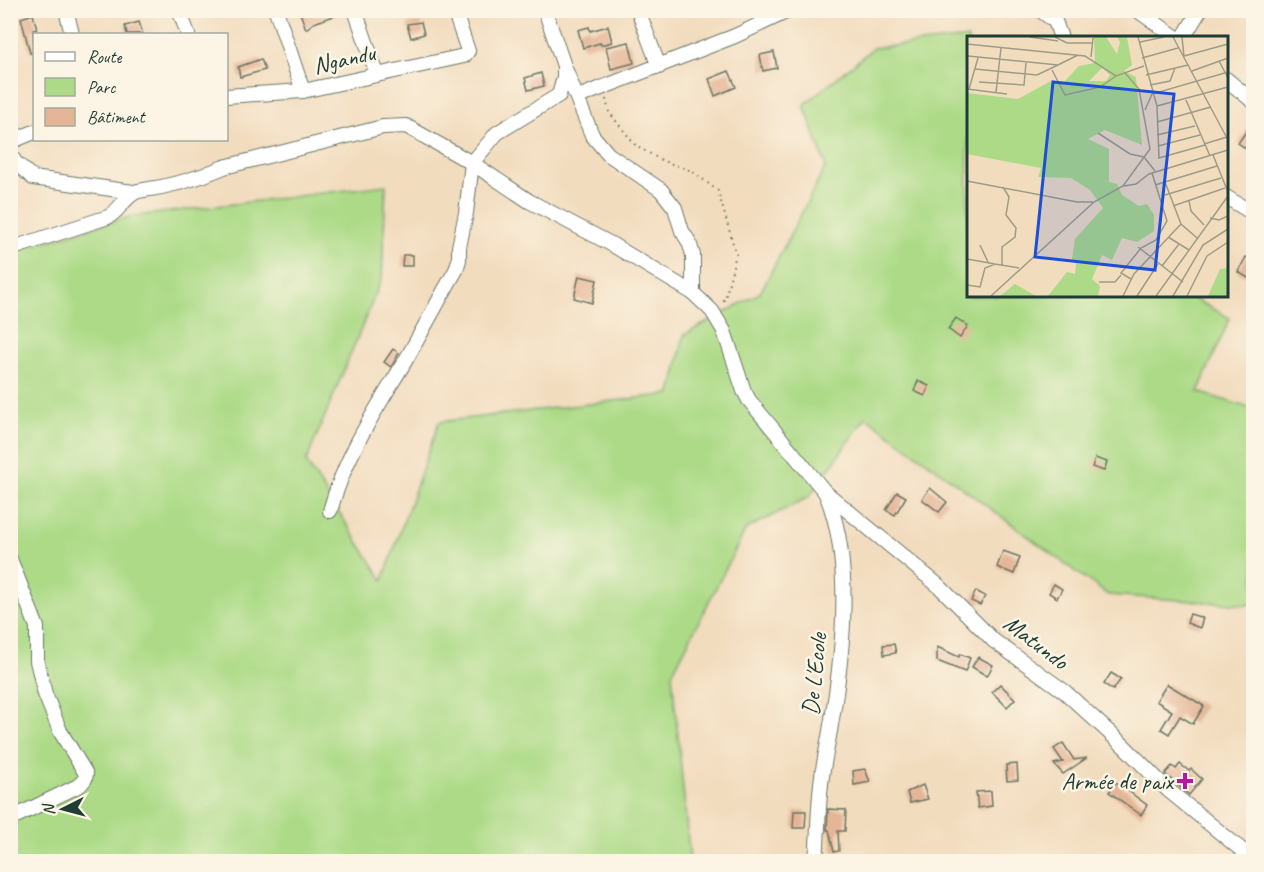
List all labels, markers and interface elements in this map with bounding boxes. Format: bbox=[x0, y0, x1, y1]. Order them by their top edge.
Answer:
legend bbox=[33, 33, 228, 141]
inset map bbox=[967, 36, 1228, 297]
street label: Ngandu bbox=[310, 37, 380, 81]
text: Route bbox=[87, 46, 122, 68]
text: Parc bbox=[87, 76, 116, 98]
text: Bâtiment bbox=[87, 106, 147, 128]
street label: Matundo bbox=[998, 608, 1076, 677]
street label: De L'Ecole bbox=[795, 629, 833, 716]
place label: Armée de paix bbox=[1062, 766, 1175, 796]
marker: Armée de paix bbox=[1178, 774, 1192, 788]
north arrow bbox=[33, 779, 93, 839]
text: N bbox=[38, 801, 60, 816]

